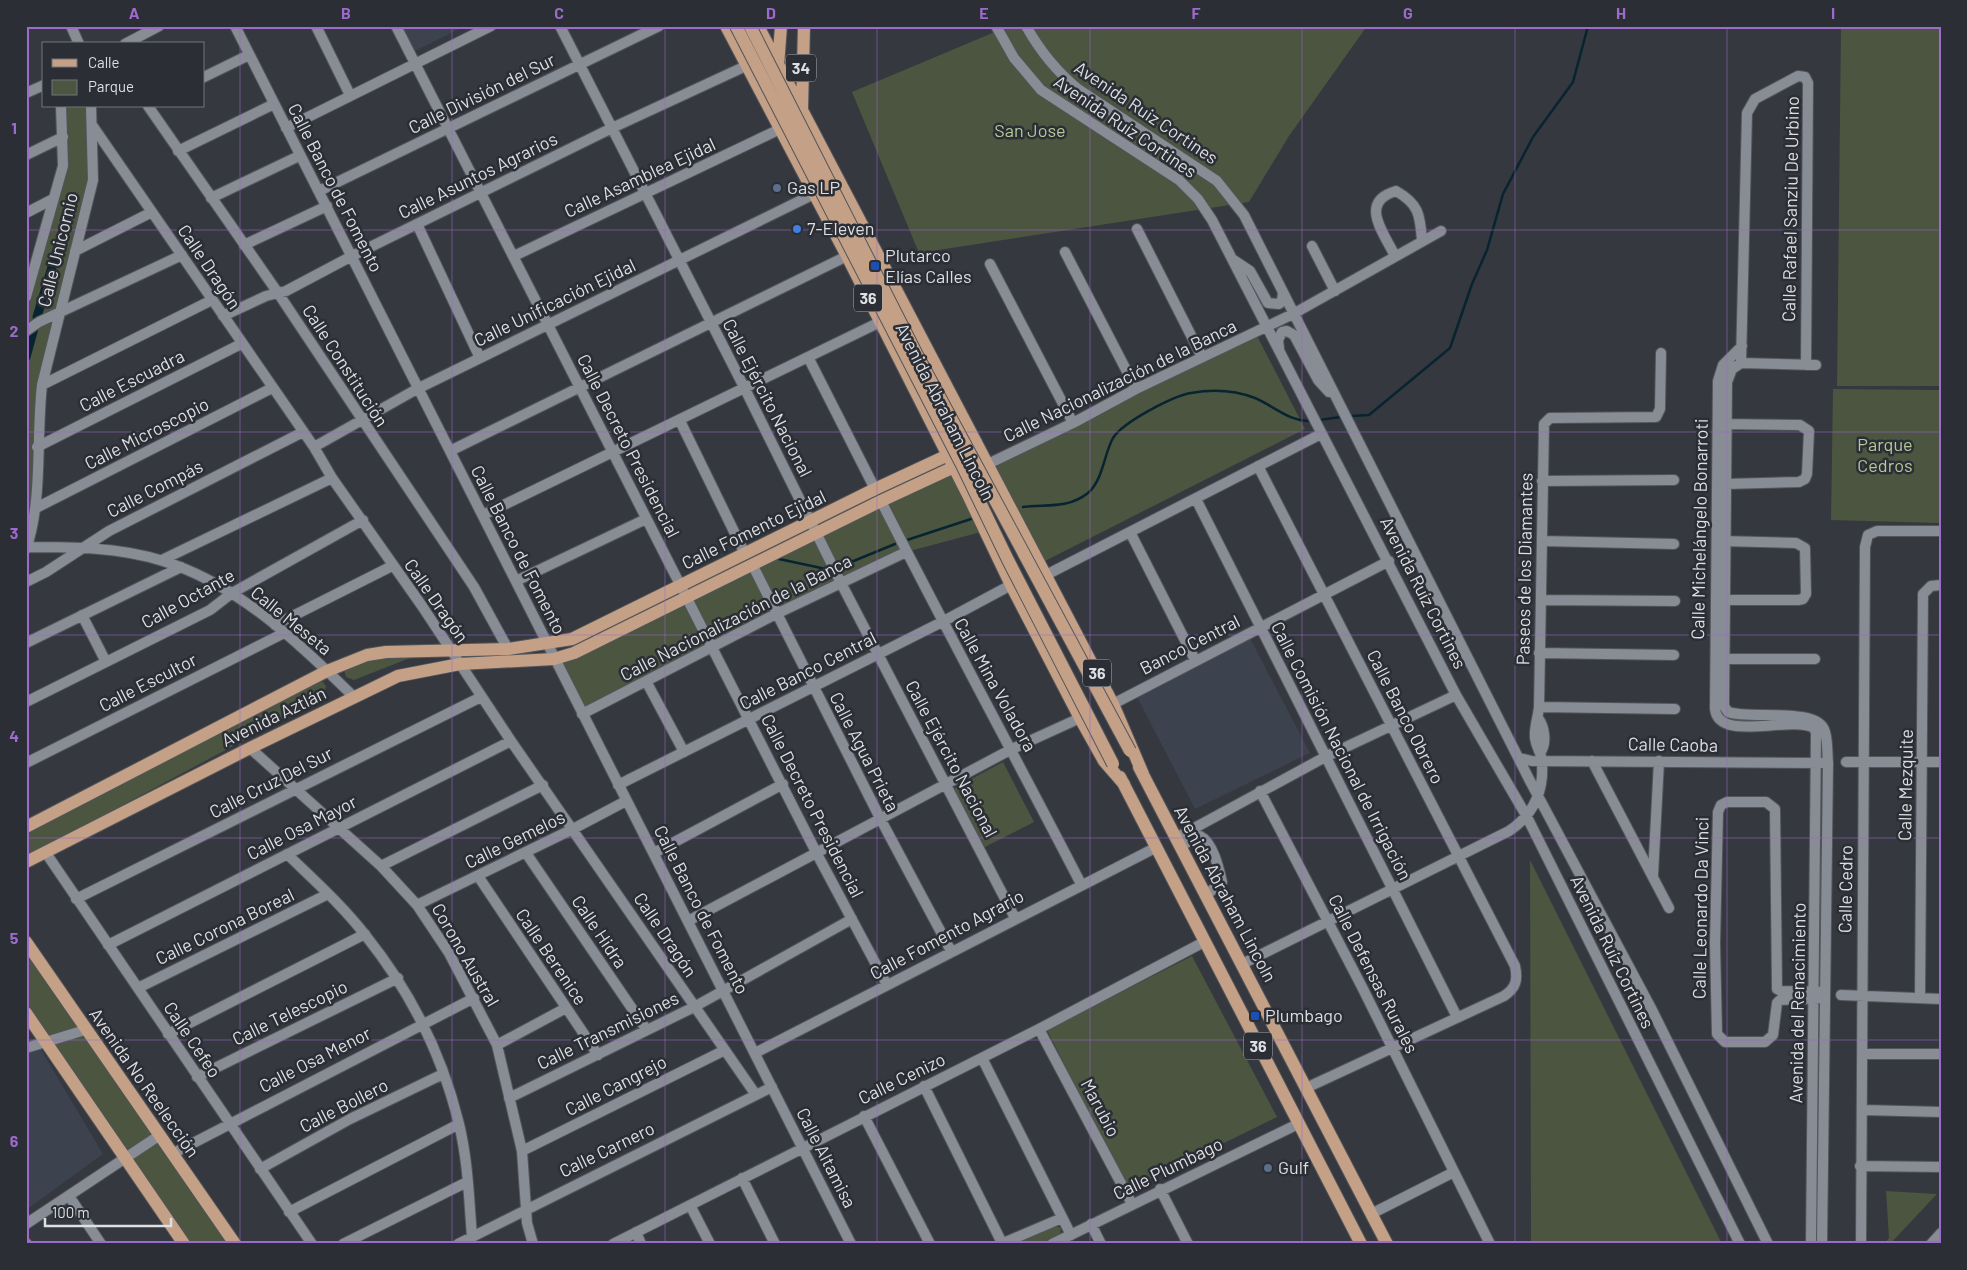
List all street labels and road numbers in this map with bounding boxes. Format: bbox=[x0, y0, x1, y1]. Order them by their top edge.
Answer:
street label: Calle División del Sur bbox=[405, 48, 559, 138]
road number: 34 bbox=[786, 54, 816, 82]
street label: Avenida Ruiz Cortines bbox=[1071, 56, 1223, 168]
street label: Avenida Ruíz Cortines bbox=[1050, 70, 1201, 182]
street label: Calle Rafael Sanziu De Urbino bbox=[1777, 96, 1803, 322]
street label: Calle Banco de Fomento bbox=[284, 99, 388, 276]
street label: Calle Asuntos Agrarios bbox=[394, 127, 561, 223]
street label: Calle Asamblea Ejidal bbox=[560, 132, 719, 222]
street label: Calle Unicornio bbox=[32, 190, 82, 309]
street label: Calle Dragón bbox=[174, 220, 246, 313]
street label: Calle Unificación Ejidal bbox=[470, 253, 639, 351]
road number: 36 bbox=[854, 284, 882, 312]
street label: Calle Constitución bbox=[298, 300, 394, 431]
street label: Calle Nacionalización de la Banca bbox=[999, 314, 1240, 446]
street label: Calle Ejército Nacional bbox=[718, 315, 817, 480]
street label: Avenida Abraham Lincoln bbox=[892, 319, 1000, 504]
street label: Calle Escuadra bbox=[75, 344, 188, 416]
street label: Calle Decreto Presidencial bbox=[573, 350, 685, 541]
street label: Calle Microscopio bbox=[81, 392, 212, 474]
street label: Calle Michelángelo Bonarroti bbox=[1686, 418, 1712, 640]
street label: Calle Compás bbox=[103, 455, 206, 522]
street label: Calle Banco de Fomento bbox=[467, 461, 571, 638]
street label: Paseos de los Diamantes bbox=[1511, 473, 1537, 665]
street label: Calle Fomento Ejidal bbox=[678, 485, 829, 574]
street label: Avenida Ruíz Cortines bbox=[1376, 513, 1472, 672]
street label: Calle Nacionalización de la Banca bbox=[616, 549, 855, 685]
street label: Calle Dragón bbox=[400, 554, 474, 647]
street label: Calle Octante bbox=[137, 563, 238, 633]
street label: Calle Meseta bbox=[247, 581, 336, 659]
street label: Banco Central bbox=[1136, 610, 1243, 679]
street label: Calle Mina Voladora bbox=[950, 614, 1042, 755]
street label: Calle Comisión Nacional de Irrigación bbox=[1267, 618, 1417, 883]
street label: Calle Banco Central bbox=[735, 626, 880, 714]
street label: Calle Banco Obrero bbox=[1363, 646, 1449, 787]
street label: Calle Escultor bbox=[95, 648, 201, 716]
road number: 36 bbox=[1083, 660, 1111, 686]
street label: Calle Ejército Nacional bbox=[901, 676, 1003, 841]
street label: Avenida Aztlán bbox=[218, 681, 329, 751]
street label: Calle Agua Prieta bbox=[825, 688, 904, 815]
street label: Calle Decreto Presidencial bbox=[757, 710, 869, 901]
street label: Calle Mezquite bbox=[1893, 729, 1917, 841]
street label: Calle Caoba bbox=[1628, 732, 1718, 756]
street label: Calle Cruz Del Sur bbox=[205, 741, 336, 823]
street label: Calle Osa Mayor bbox=[243, 790, 361, 864]
street label: Avenida Abraham Lincoln bbox=[1170, 802, 1282, 985]
street label: Calle Gemelos bbox=[461, 805, 568, 873]
street label: Calle Leonardo Da Vinci bbox=[1687, 817, 1713, 999]
street label: Calle Banco de Fomento bbox=[650, 821, 754, 998]
street label: Calle Cedro bbox=[1833, 845, 1857, 933]
street label: Avenida Ruíz Cortines bbox=[1566, 871, 1660, 1032]
street label: Calle Corona Boreal bbox=[152, 883, 297, 969]
street label: Calle Fomento Agrario bbox=[866, 884, 1027, 984]
street label: Calle Dragón bbox=[630, 888, 702, 981]
street label: Calle Defensas Rurales bbox=[1324, 890, 1424, 1057]
street label: Calle Hidra bbox=[567, 891, 632, 972]
street label: Corono Austral bbox=[427, 899, 504, 1010]
street label: Avenida del Renacimiento bbox=[1784, 903, 1810, 1103]
street label: Calle Berenice bbox=[512, 904, 592, 1009]
street label: Calle Telescopio bbox=[228, 975, 351, 1050]
street label: Calle Transmisiones bbox=[533, 986, 682, 1074]
street label: Calle Cefeo bbox=[159, 997, 226, 1082]
street label: Avenida No Reelección bbox=[85, 1004, 205, 1161]
street label: Calle Osa Menor bbox=[255, 1021, 375, 1097]
road number: 36 bbox=[1244, 1032, 1272, 1060]
street label: Calle Cenizo bbox=[854, 1048, 949, 1109]
street label: Calle Cangrejo bbox=[561, 1050, 670, 1120]
street label: Calle Bollero bbox=[295, 1073, 392, 1137]
street label: Marubio bbox=[1076, 1075, 1125, 1140]
street label: Calle Altamisa bbox=[792, 1104, 862, 1211]
street label: Calle Carnero bbox=[555, 1117, 658, 1182]
street label: Calle Plumbago bbox=[1109, 1132, 1226, 1204]

